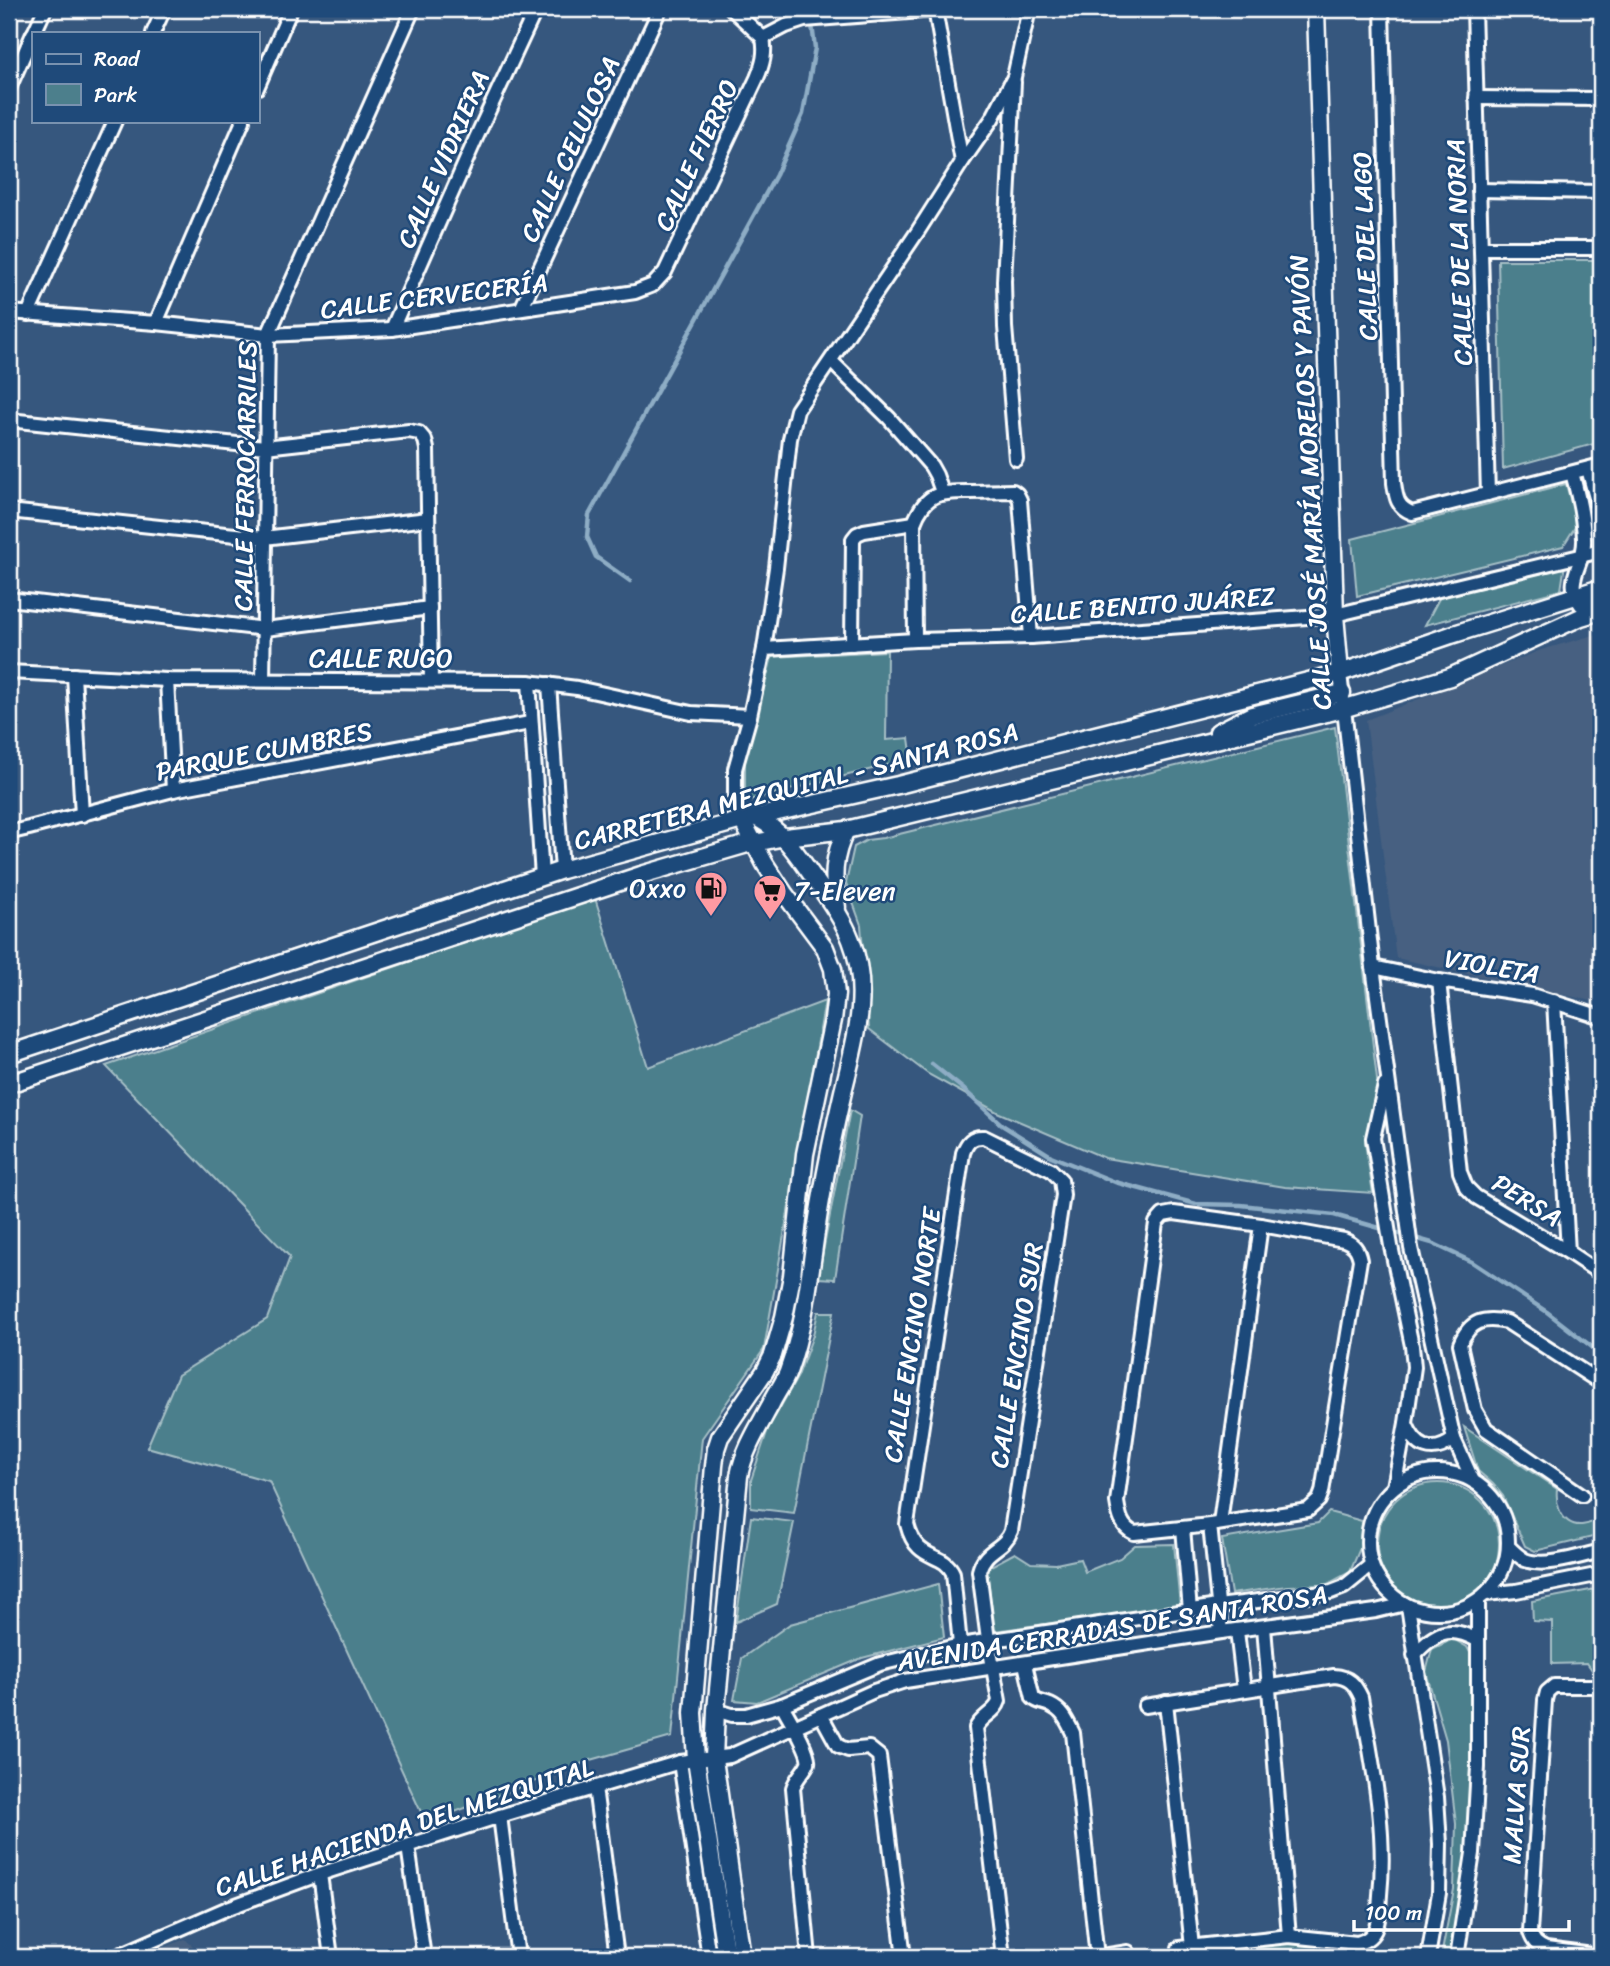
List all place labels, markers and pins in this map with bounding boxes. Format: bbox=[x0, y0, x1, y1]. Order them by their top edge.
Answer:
place label: Oxxo bbox=[629, 865, 686, 911]
place label: 7-Eleven bbox=[794, 868, 896, 914]
fuel station icon: Oxxo bbox=[692, 869, 730, 918]
supermarket icon: 7-Eleven bbox=[751, 872, 789, 921]

